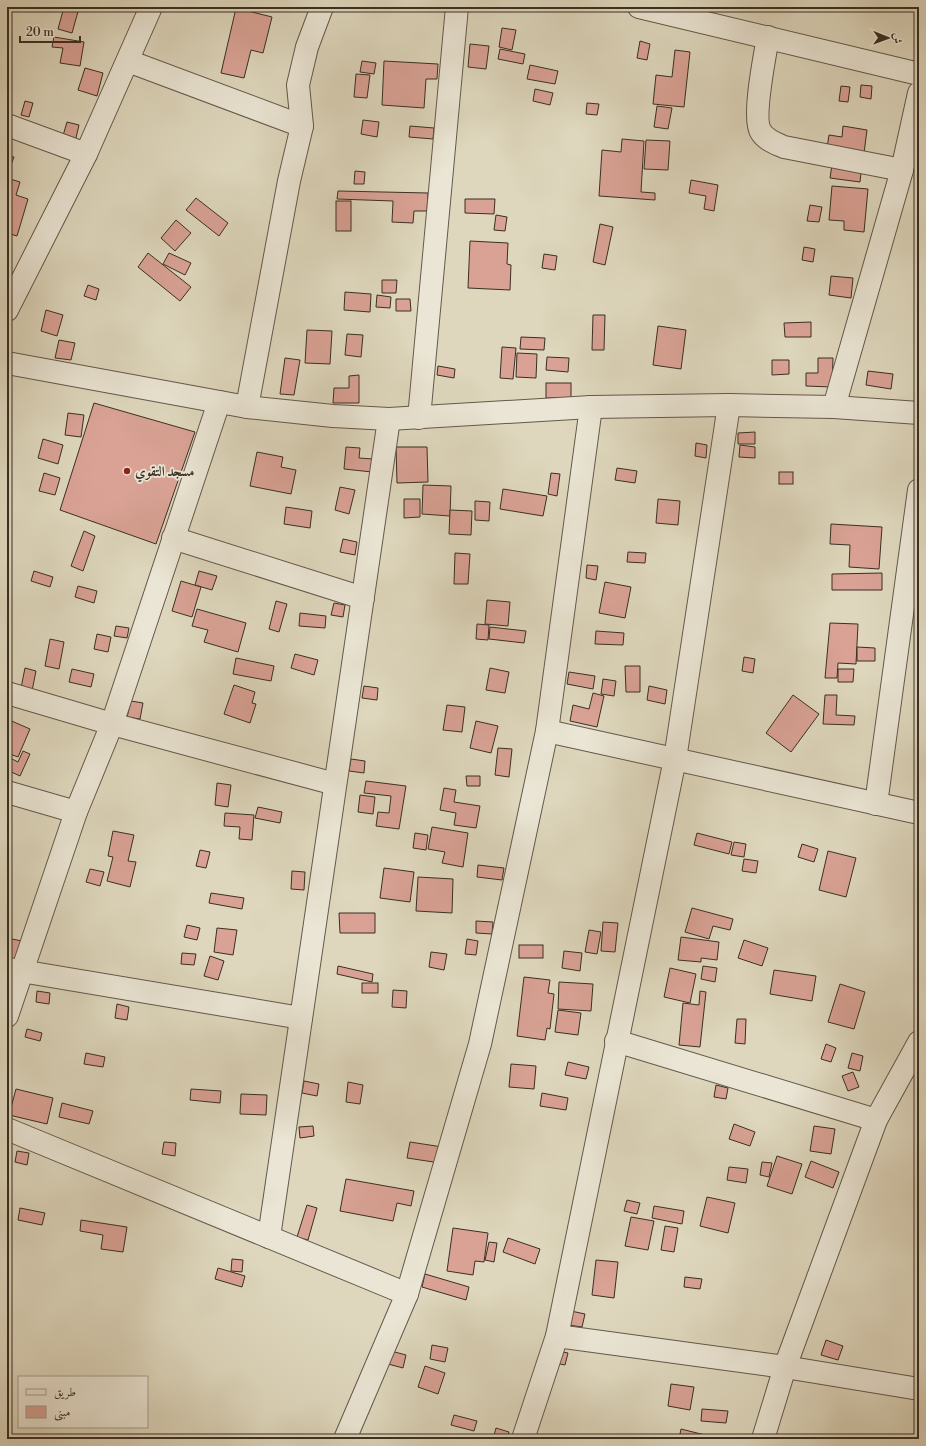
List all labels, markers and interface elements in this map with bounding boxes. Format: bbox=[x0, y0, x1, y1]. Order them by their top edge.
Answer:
scale bar bbox=[20, 18, 80, 44]
north arrow bbox=[868, 18, 908, 58]
text: 20 m bbox=[26, 25, 54, 40]
text: ش bbox=[890, 33, 904, 44]
place label: مسجد التقوي bbox=[135, 463, 194, 483]
marker: مسجد التقوي bbox=[122, 466, 132, 476]
legend bbox=[18, 1376, 148, 1428]
text: طريق bbox=[54, 1385, 76, 1400]
text: مبنى bbox=[54, 1405, 70, 1421]

